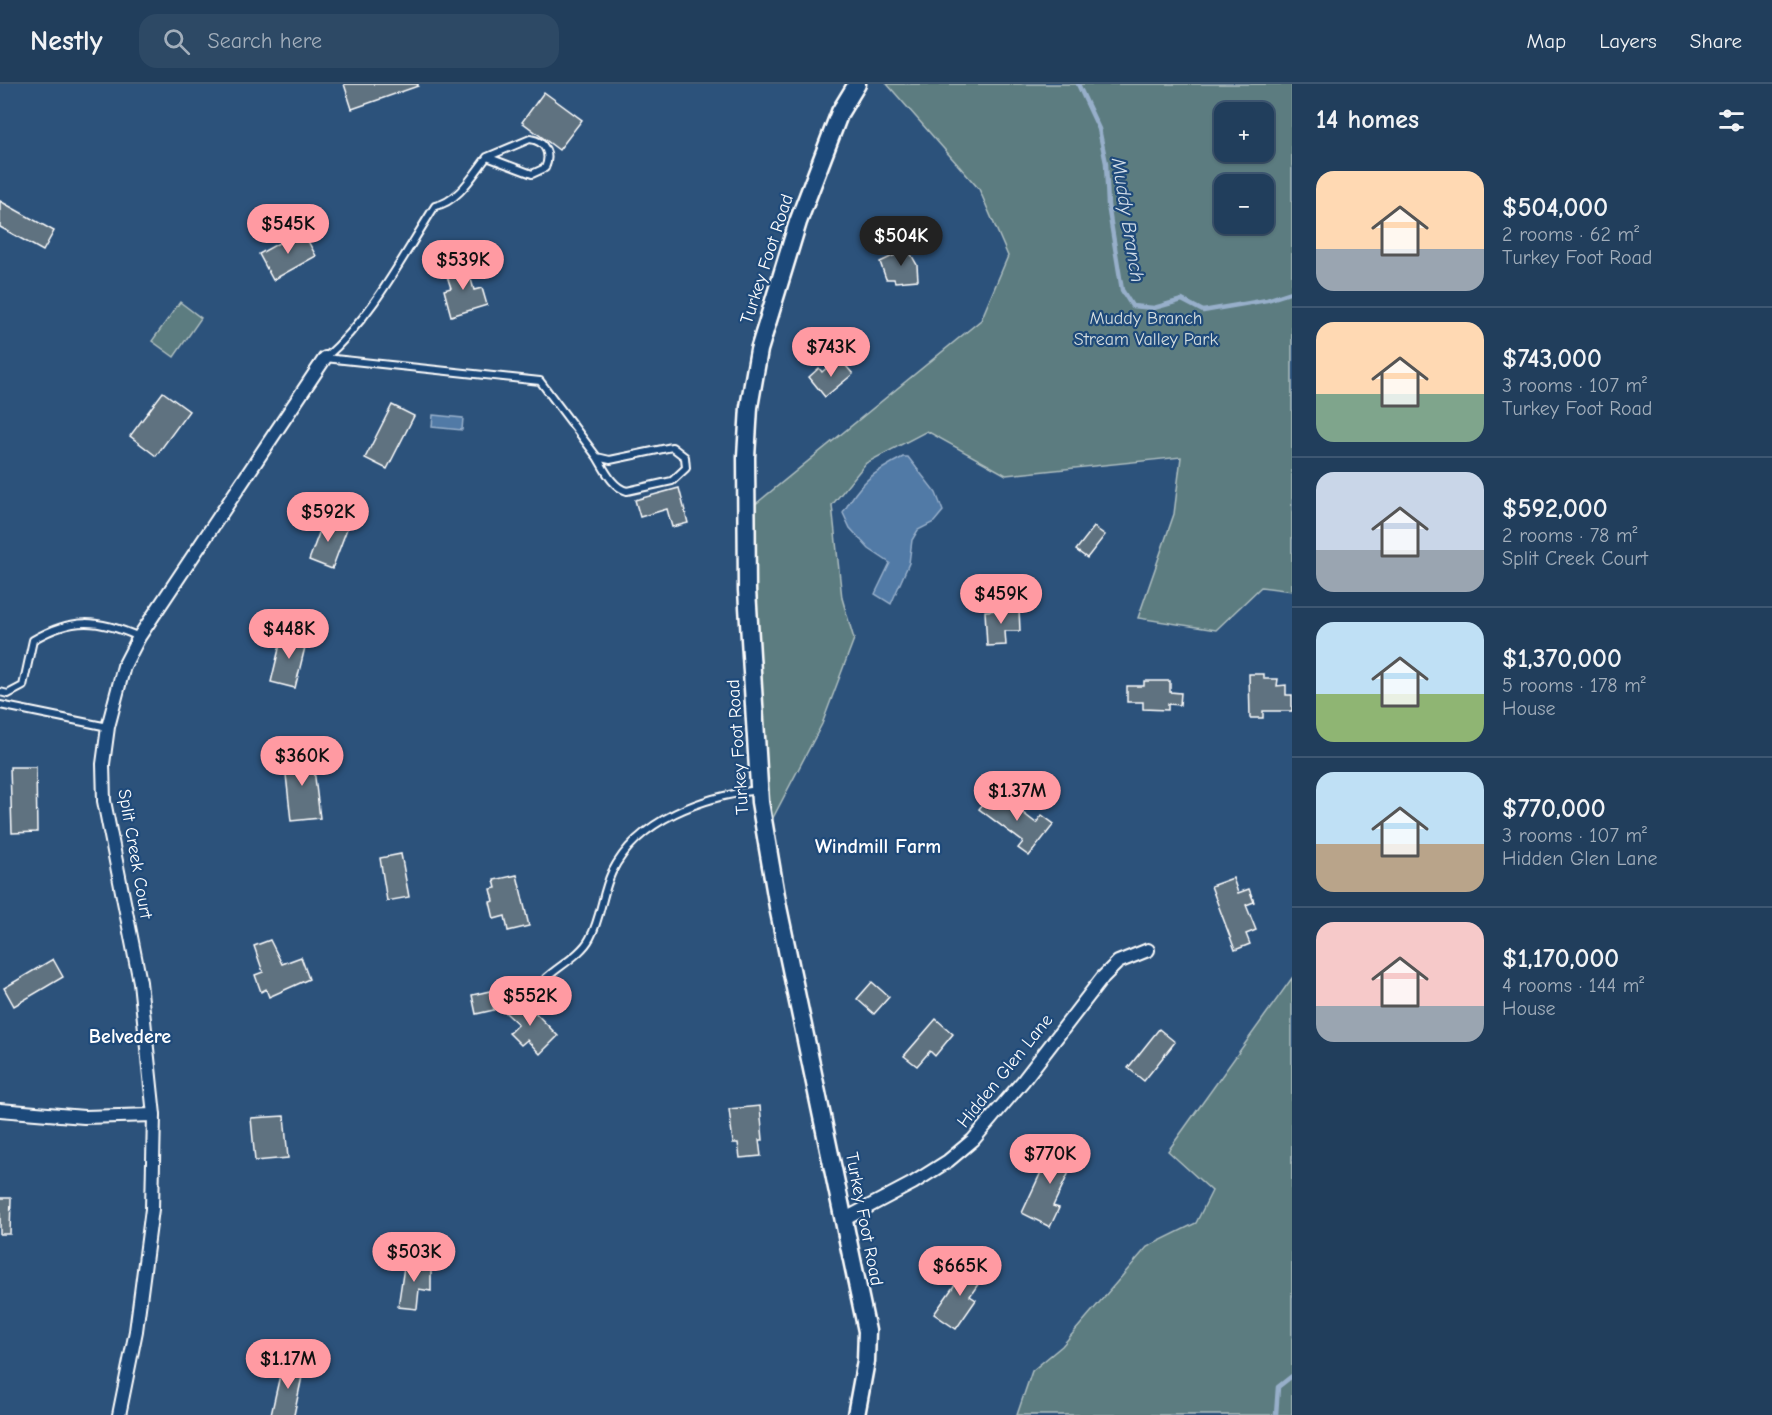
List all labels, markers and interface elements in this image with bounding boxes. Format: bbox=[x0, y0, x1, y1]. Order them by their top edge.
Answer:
search box bbox=[139, 14, 559, 68]
text: Nestly bbox=[30, 25, 103, 57]
icon: search bbox=[160, 25, 193, 58]
text: Search here bbox=[208, 28, 322, 54]
text: Map bbox=[1527, 29, 1566, 53]
text: Layers bbox=[1599, 29, 1657, 53]
text: Share bbox=[1690, 29, 1742, 53]
map controls bbox=[1214, 102, 1274, 234]
button: + bbox=[1214, 102, 1274, 162]
icon: filters bbox=[1715, 104, 1748, 137]
text: 14 homes bbox=[1316, 105, 1419, 135]
water label: Muddy Branch bbox=[1107, 155, 1149, 284]
button: − bbox=[1214, 174, 1274, 234]
street label: Turkey Foot Road bbox=[736, 191, 798, 327]
text: $504,000 bbox=[1502, 193, 1608, 223]
icon: home bbox=[1364, 195, 1436, 267]
pin: $545K bbox=[246, 204, 330, 255]
text: $545K bbox=[261, 212, 315, 235]
pin: $504K bbox=[859, 216, 943, 267]
text: 2 rooms · 62 m² bbox=[1502, 223, 1639, 246]
text: $504K bbox=[874, 224, 928, 247]
pin: $539K bbox=[421, 240, 505, 291]
text: Turkey Foot Road bbox=[1502, 246, 1652, 269]
text: $539K bbox=[436, 248, 490, 271]
park label: Muddy Branch Stream Valley Park bbox=[1074, 308, 1219, 350]
pin: $743K bbox=[789, 327, 873, 378]
text: $743K bbox=[806, 335, 856, 358]
text: $743,000 bbox=[1502, 344, 1602, 374]
icon: home bbox=[1364, 346, 1436, 418]
text: 3 rooms · 107 m² bbox=[1502, 374, 1647, 397]
text: Turkey Foot Road bbox=[1502, 397, 1652, 420]
pin: $592K bbox=[286, 492, 370, 543]
text: $592,000 bbox=[1502, 494, 1608, 524]
icon: home bbox=[1364, 496, 1436, 568]
text: $592K bbox=[301, 500, 355, 523]
text: 2 rooms · 78 m² bbox=[1502, 524, 1638, 547]
text: Split Creek Court bbox=[1502, 547, 1648, 570]
pin: $459K bbox=[959, 574, 1043, 625]
text: $459K bbox=[974, 582, 1028, 605]
pin: $448K bbox=[247, 609, 331, 660]
text: $448K bbox=[263, 617, 315, 640]
text: $1,370,000 bbox=[1502, 644, 1622, 674]
icon: home bbox=[1364, 646, 1436, 718]
text: 5 rooms · 178 m² bbox=[1502, 674, 1646, 697]
street label: Turkey Foot Road bbox=[723, 679, 753, 815]
text: House bbox=[1502, 697, 1556, 720]
pin: $360K bbox=[260, 736, 344, 787]
text: $360K bbox=[274, 744, 330, 767]
pin: $1.37M bbox=[968, 771, 1066, 822]
text: $1.37M bbox=[988, 779, 1046, 802]
street label: Split Creek Court bbox=[113, 787, 157, 921]
text: $770,000 bbox=[1502, 794, 1606, 824]
icon: home bbox=[1364, 796, 1436, 868]
text: 3 rooms · 107 m² bbox=[1502, 824, 1647, 847]
district label: Windmill Farm bbox=[815, 835, 941, 858]
text: Hidden Glen Lane bbox=[1502, 847, 1657, 870]
text: $1,170,000 bbox=[1502, 944, 1619, 974]
icon: home bbox=[1364, 946, 1436, 1018]
text: 4 rooms · 144 m² bbox=[1502, 974, 1644, 997]
pin: $552K bbox=[488, 976, 572, 1027]
text: $552K bbox=[503, 984, 557, 1007]
text: House bbox=[1502, 997, 1556, 1020]
street label: Hidden Glen Lane bbox=[953, 1010, 1057, 1132]
district label: Belvedere bbox=[89, 1025, 171, 1048]
pin: $770K bbox=[1008, 1134, 1092, 1185]
text: $770K bbox=[1024, 1142, 1076, 1165]
street label: Turkey Foot Road bbox=[841, 1151, 887, 1287]
pin: $503K bbox=[372, 1232, 456, 1283]
text: $503K bbox=[386, 1240, 442, 1263]
pin: $665K bbox=[918, 1246, 1002, 1297]
text: $665K bbox=[933, 1254, 987, 1277]
pin: $1.17M bbox=[239, 1339, 337, 1390]
text: $1.17M bbox=[260, 1347, 316, 1370]

